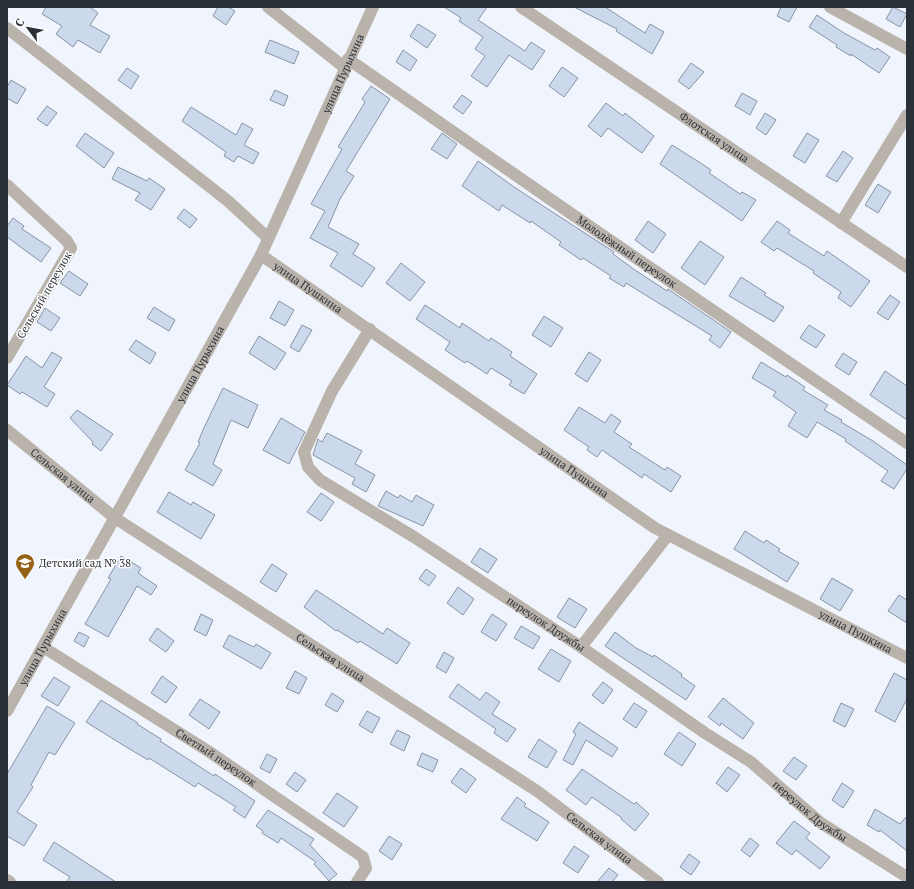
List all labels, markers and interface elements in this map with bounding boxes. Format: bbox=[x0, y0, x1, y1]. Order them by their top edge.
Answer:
north arrow bbox=[8, 8, 48, 48]
text: С bbox=[12, 16, 27, 29]
street label: улица Пурыхина bbox=[318, 31, 367, 116]
street label: Флотская улица bbox=[677, 109, 752, 166]
street label: Молодёжный переулок bbox=[574, 213, 680, 291]
street label: Сельский переулок bbox=[13, 249, 75, 341]
street label: улица Пушкина bbox=[270, 258, 345, 316]
street label: улица Пурыхина bbox=[173, 323, 227, 406]
street label: улица Пушкина bbox=[536, 443, 612, 501]
street label: Сельская улица bbox=[28, 445, 98, 506]
school or university icon: Детский сад № 38 bbox=[14, 552, 36, 580]
place label: Детский сад № 38 bbox=[39, 556, 131, 570]
street label: переулок Дружбы bbox=[504, 593, 588, 655]
street label: улица Пурыхина bbox=[15, 606, 70, 689]
street label: улица Пушкина bbox=[816, 606, 895, 656]
street label: Сельская улица bbox=[293, 630, 368, 685]
street label: Светлый переулок bbox=[173, 725, 259, 789]
street label: переулок Дружбы bbox=[770, 777, 850, 845]
street label: Сельская улица bbox=[564, 809, 636, 868]

